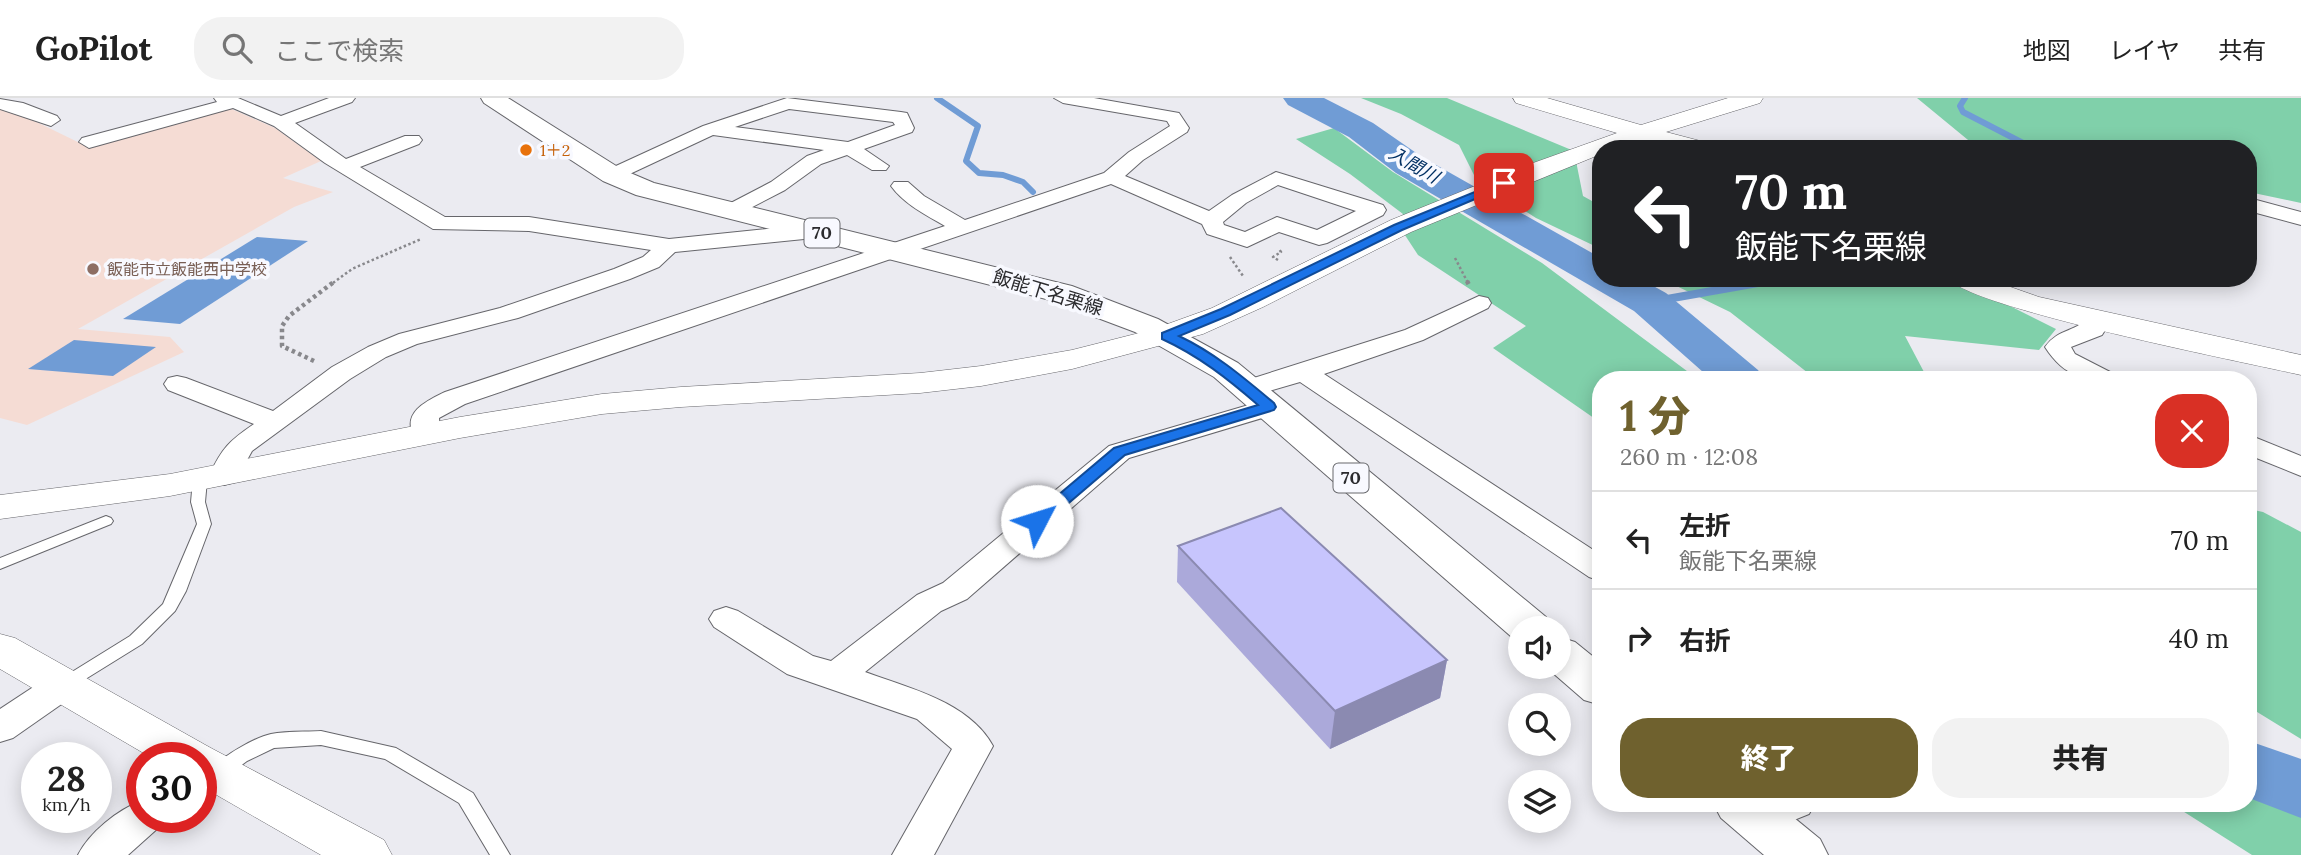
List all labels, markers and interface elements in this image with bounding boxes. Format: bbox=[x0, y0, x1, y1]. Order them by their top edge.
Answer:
search box bbox=[194, 17, 684, 80]
text: GoPilot bbox=[35, 27, 152, 69]
icon: search bbox=[218, 29, 256, 67]
text: ここで検索 bbox=[274, 34, 404, 67]
text: 地図 bbox=[2023, 35, 2071, 66]
text: レイヤ bbox=[2109, 35, 2180, 66]
text: 共有 bbox=[2218, 35, 2266, 66]
place label: 1＋2 bbox=[540, 140, 570, 160]
water label: 入間川 bbox=[1385, 141, 1445, 189]
marker: 1＋2 bbox=[518, 142, 534, 158]
pin bbox=[1474, 153, 1534, 213]
text: 70 m bbox=[1735, 160, 1847, 222]
icon: arrive bbox=[1485, 164, 1523, 202]
icon: left bbox=[1620, 168, 1711, 259]
road number: 70 bbox=[804, 218, 840, 248]
text: 飯能下名栗線 bbox=[1735, 226, 1927, 267]
place label: 飯能市立飯能西中学校 bbox=[107, 259, 267, 279]
marker: 飯能市立飯能西中学校 bbox=[85, 261, 101, 277]
street label: 飯能下名栗線 bbox=[990, 264, 1106, 320]
text: 1 分 bbox=[1620, 389, 1690, 443]
button: close bbox=[2155, 394, 2229, 468]
text: 260 m · 12:08 bbox=[1620, 442, 1758, 471]
road number: 70 bbox=[1334, 464, 1368, 492]
position arrow bbox=[1000, 484, 1074, 558]
text: 左折 bbox=[1679, 509, 1731, 542]
icon: left bbox=[1620, 521, 1658, 559]
text: 70 m bbox=[2171, 524, 2229, 557]
text: 飯能下名栗線 bbox=[1679, 546, 1817, 575]
map controls bbox=[1508, 616, 1571, 833]
button: sound bbox=[1508, 616, 1571, 679]
icon: right bbox=[1620, 619, 1658, 657]
text: 40 m bbox=[2169, 622, 2229, 655]
text: 右折 bbox=[1679, 624, 1731, 657]
button: search bbox=[1508, 693, 1571, 756]
button: 終了 bbox=[1620, 718, 1918, 798]
button: 共有 bbox=[1932, 718, 2229, 798]
speed limit sign: 30 bbox=[126, 742, 217, 833]
text: 28 bbox=[47, 756, 86, 801]
button: layers bbox=[1508, 770, 1571, 833]
text: km/h bbox=[42, 793, 91, 816]

